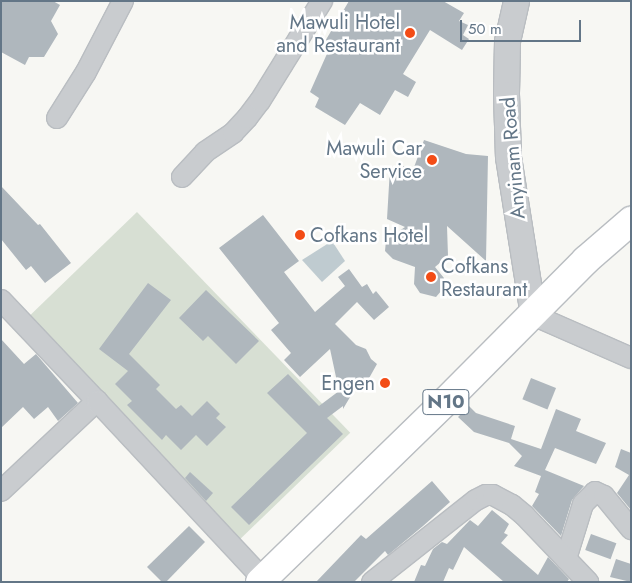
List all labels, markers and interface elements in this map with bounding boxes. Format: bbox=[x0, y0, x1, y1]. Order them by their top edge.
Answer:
place label: Mawuli Hotel and Restaurant bbox=[276, 10, 400, 57]
scale bar bbox=[462, 10, 583, 42]
text: 50 m bbox=[468, 18, 502, 40]
marker: Mawuli Hotel and Restaurant bbox=[404, 27, 416, 39]
street label: Anyinam Road bbox=[496, 96, 530, 220]
place label: Mawuli Car Service bbox=[326, 136, 422, 183]
marker: Mawuli Car Service bbox=[426, 154, 438, 166]
place label: Cofkans Hotel bbox=[310, 223, 428, 247]
marker: Cofkans Hotel bbox=[294, 229, 306, 241]
place label: Cofkans Restaurant bbox=[441, 254, 527, 301]
marker: Cofkans Restaurant bbox=[425, 271, 437, 283]
place label: Engen bbox=[321, 371, 375, 395]
marker: Engen bbox=[379, 377, 391, 389]
road number: N10 bbox=[422, 386, 470, 418]

